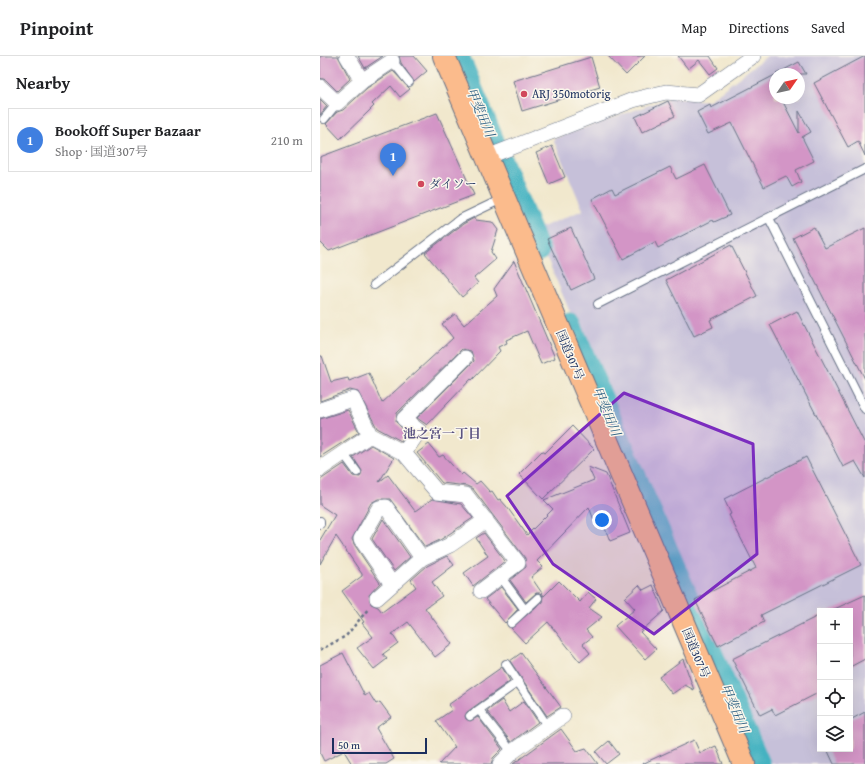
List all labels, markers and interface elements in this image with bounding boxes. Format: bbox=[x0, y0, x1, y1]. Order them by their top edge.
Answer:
text: Pinpoint bbox=[20, 14, 93, 42]
text: Map bbox=[681, 18, 707, 38]
text: Directions bbox=[729, 18, 789, 38]
text: Saved bbox=[811, 18, 845, 38]
north arrow bbox=[769, 68, 805, 104]
text: Nearby bbox=[16, 70, 70, 95]
water label: 甲斐田川 bbox=[462, 85, 500, 142]
place label: ARJ 350motorig bbox=[532, 85, 611, 102]
marker: ARJ 350motorig bbox=[519, 89, 529, 99]
text: BookOff Super Bazaar bbox=[55, 120, 201, 141]
text: 1 bbox=[27, 131, 33, 150]
text: 210 m bbox=[271, 131, 303, 150]
text: Shop · 国道307号 bbox=[55, 142, 148, 161]
pin: 1 bbox=[380, 143, 406, 176]
place label: ダイソー bbox=[429, 175, 477, 192]
marker: ダイソー bbox=[416, 179, 426, 189]
street label: 国道307号 bbox=[552, 327, 589, 383]
water label: 甲斐田川 bbox=[588, 384, 626, 441]
district label: 池之宮一丁目 bbox=[403, 424, 481, 443]
your location bbox=[592, 510, 612, 530]
map controls bbox=[817, 608, 853, 752]
button: + bbox=[817, 608, 853, 644]
street label: 国道307号 bbox=[678, 625, 715, 681]
button: − bbox=[817, 644, 853, 680]
button: locate bbox=[817, 680, 853, 716]
water label: 甲斐田川 bbox=[716, 681, 754, 738]
button: layers bbox=[817, 716, 853, 752]
scale bar bbox=[332, 736, 427, 755]
text: 50 m bbox=[338, 737, 360, 753]

